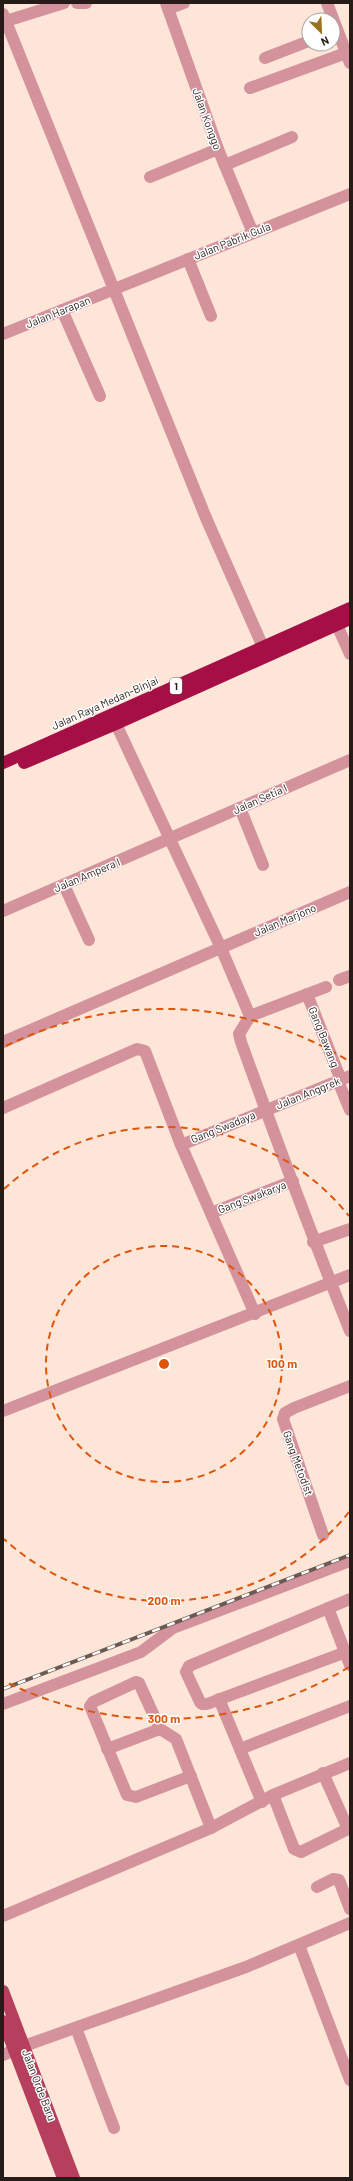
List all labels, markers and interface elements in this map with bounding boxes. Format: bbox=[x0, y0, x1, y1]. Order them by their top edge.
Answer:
north arrow bbox=[301, 12, 341, 52]
text: N bbox=[319, 34, 331, 49]
street label: Jalan Konggo bbox=[190, 86, 225, 151]
street label: Jalan Pabrik Gula bbox=[192, 219, 272, 262]
street label: Jalan Harapan bbox=[24, 293, 92, 330]
street label: Jalan Raya Medan-Binjai bbox=[49, 673, 160, 732]
road number: 1 bbox=[170, 678, 182, 694]
street label: Jalan Setia I bbox=[231, 781, 289, 816]
street label: Jalan Ampera I bbox=[52, 855, 122, 894]
street label: Jalan Marjono bbox=[252, 901, 318, 938]
street label: Gang Bawang bbox=[306, 1005, 343, 1069]
street label: Jalan Anggrek bbox=[274, 1074, 342, 1111]
street label: Gang Swadaya bbox=[189, 1108, 257, 1145]
street label: Gang Swakarya bbox=[216, 1178, 288, 1216]
text: 100 m bbox=[267, 1356, 297, 1370]
centre of rings bbox=[157, 1357, 171, 1371]
street label: Gang Metodist bbox=[281, 1429, 316, 1497]
text: 200 m bbox=[148, 1593, 180, 1607]
text: 300 m bbox=[148, 1711, 180, 1725]
street label: Jalan Orde Baru bbox=[20, 2047, 59, 2122]

